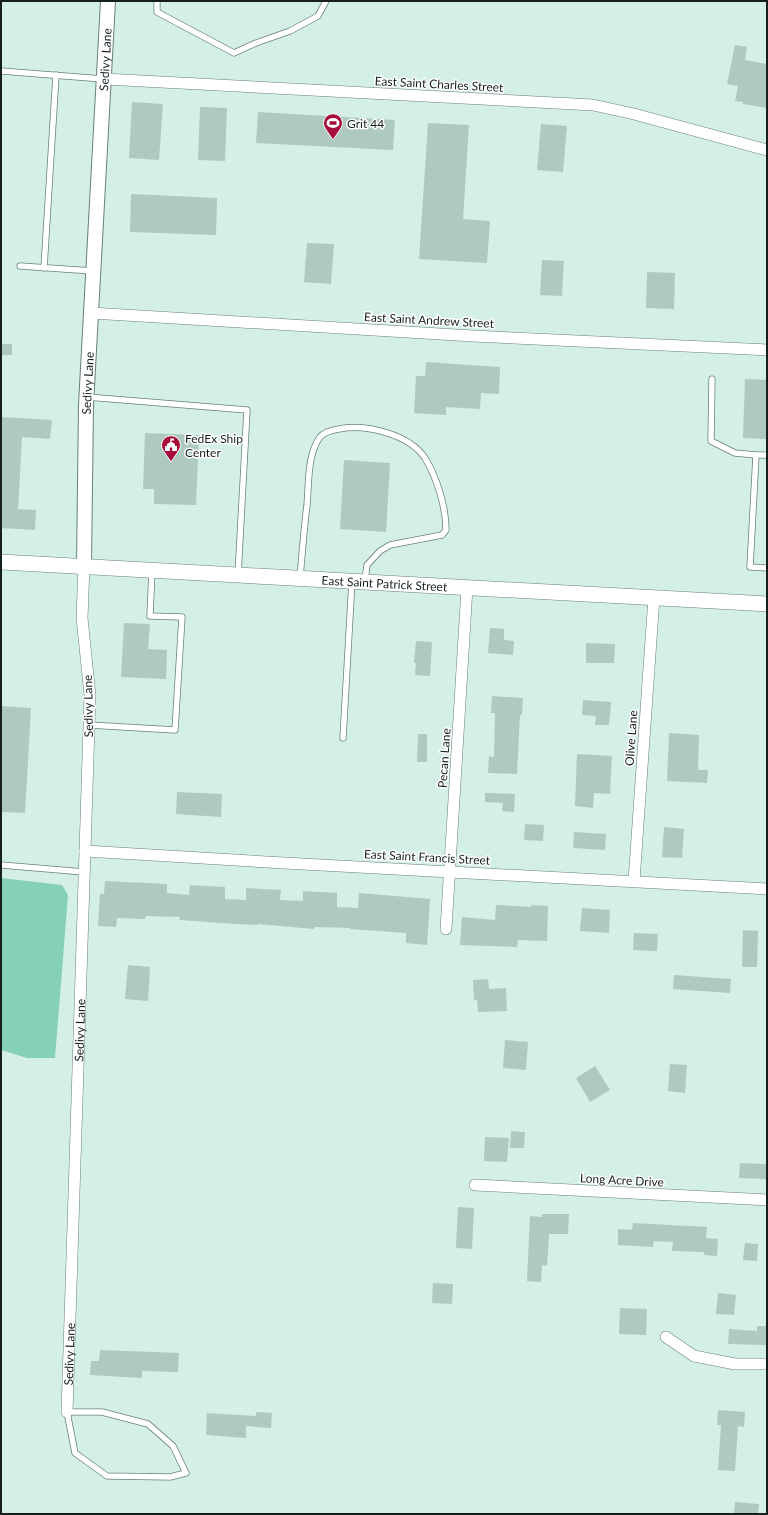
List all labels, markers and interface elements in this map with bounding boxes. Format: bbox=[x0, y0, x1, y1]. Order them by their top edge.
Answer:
street label: Sedivy Lane bbox=[96, 28, 114, 91]
street label: East Saint Charles Street bbox=[374, 73, 504, 95]
sports icon: Grit 44 bbox=[322, 112, 344, 140]
place label: Grit 44 bbox=[347, 116, 384, 131]
street label: East Saint Andrew Street bbox=[364, 309, 495, 331]
street label: Sedivy Lane bbox=[78, 351, 96, 415]
place label: FedEx Ship Center bbox=[185, 431, 243, 460]
public building icon: FedEx Ship Center bbox=[160, 434, 182, 462]
street label: East Saint Patrick Street bbox=[321, 572, 448, 594]
street label: Sedivy Lane bbox=[80, 675, 96, 737]
street label: Olive Lane bbox=[622, 710, 640, 766]
street label: Pecan Lane bbox=[434, 728, 454, 788]
street label: East Saint Francis Street bbox=[364, 846, 491, 868]
street label: Sedivy Lane bbox=[71, 999, 88, 1062]
street label: Long Acre Drive bbox=[580, 1170, 664, 1190]
street label: Sedivy Lane bbox=[60, 1322, 77, 1386]

